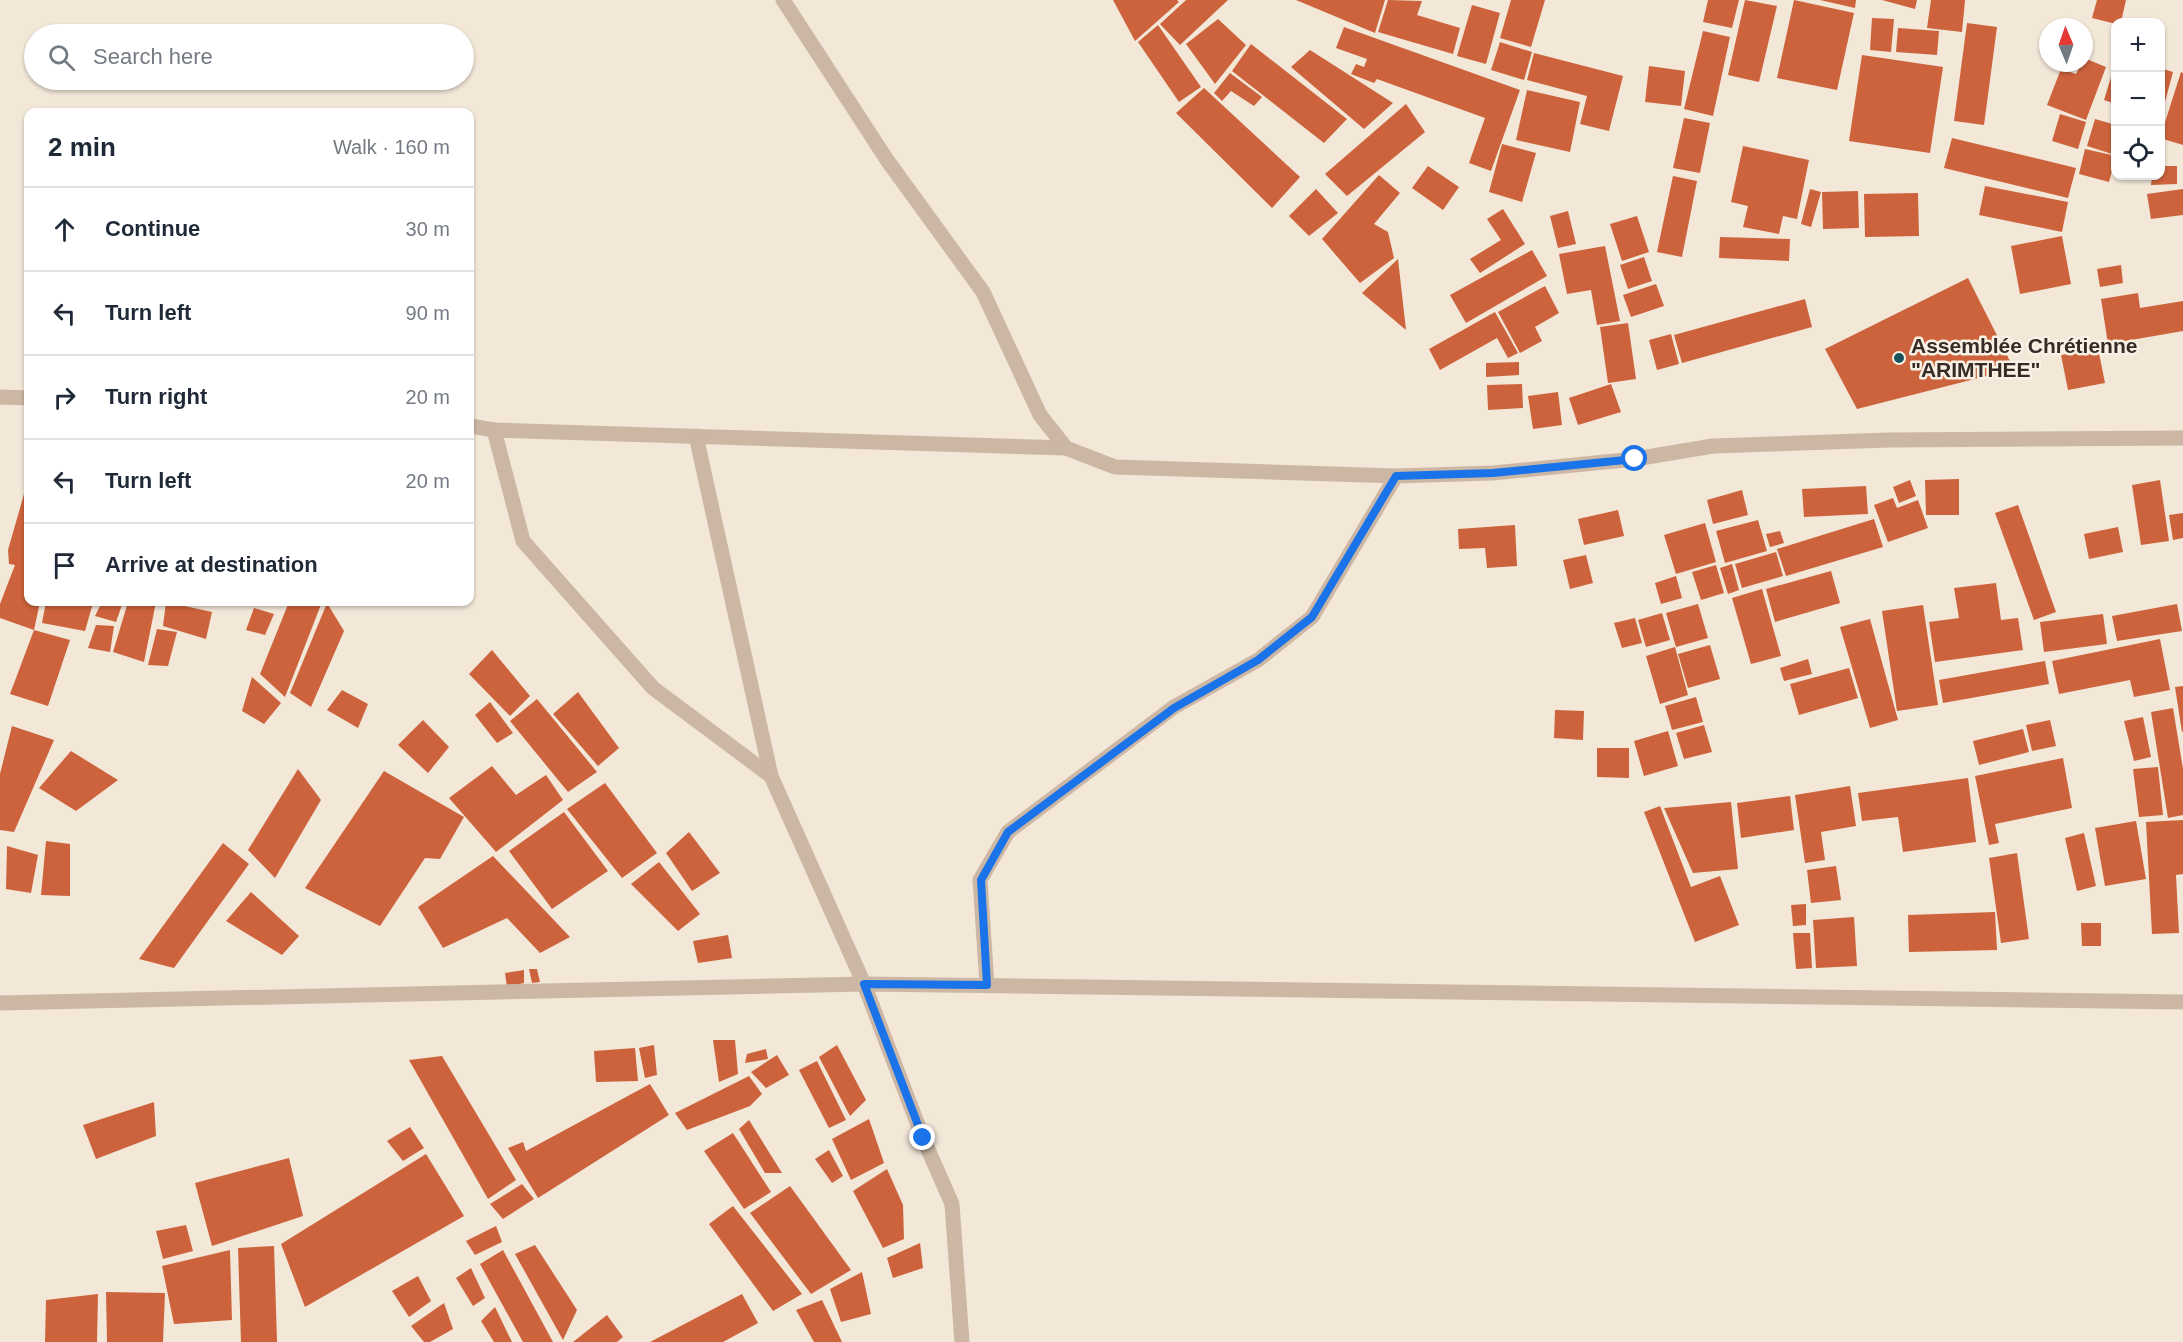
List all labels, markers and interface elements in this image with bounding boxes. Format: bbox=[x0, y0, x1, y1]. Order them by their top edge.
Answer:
north arrow bbox=[2039, 18, 2093, 72]
map controls bbox=[2111, 18, 2165, 180]
button: + bbox=[2111, 18, 2165, 72]
search box bbox=[24, 24, 474, 90]
icon: search bbox=[45, 41, 78, 74]
text: Search here bbox=[93, 44, 213, 69]
button: − bbox=[2111, 72, 2165, 126]
button: locate bbox=[2111, 126, 2165, 180]
text: 2 min bbox=[48, 132, 116, 162]
text: Walk · 160 m bbox=[333, 136, 450, 158]
icon: ahead bbox=[48, 213, 81, 246]
text: Continue bbox=[105, 216, 200, 241]
text: 30 m bbox=[406, 218, 450, 240]
icon: left bbox=[48, 297, 81, 330]
text: Turn left bbox=[105, 300, 191, 325]
text: 90 m bbox=[406, 302, 450, 324]
place label: Assemblée Chrétienne "ARIMTHEE" bbox=[1911, 334, 2137, 381]
marker: Assemblée Chrétienne "ARIMTHEE" bbox=[1892, 351, 1906, 365]
icon: right bbox=[48, 381, 81, 414]
text: Turn right bbox=[105, 384, 207, 409]
text: 20 m bbox=[406, 386, 450, 408]
route start bbox=[1621, 445, 1647, 471]
icon: left bbox=[48, 465, 81, 498]
text: Turn left bbox=[105, 468, 191, 493]
text: 20 m bbox=[406, 470, 450, 492]
icon: arrive bbox=[48, 549, 81, 582]
text: Arrive at destination bbox=[105, 552, 318, 577]
route end bbox=[909, 1124, 935, 1150]

